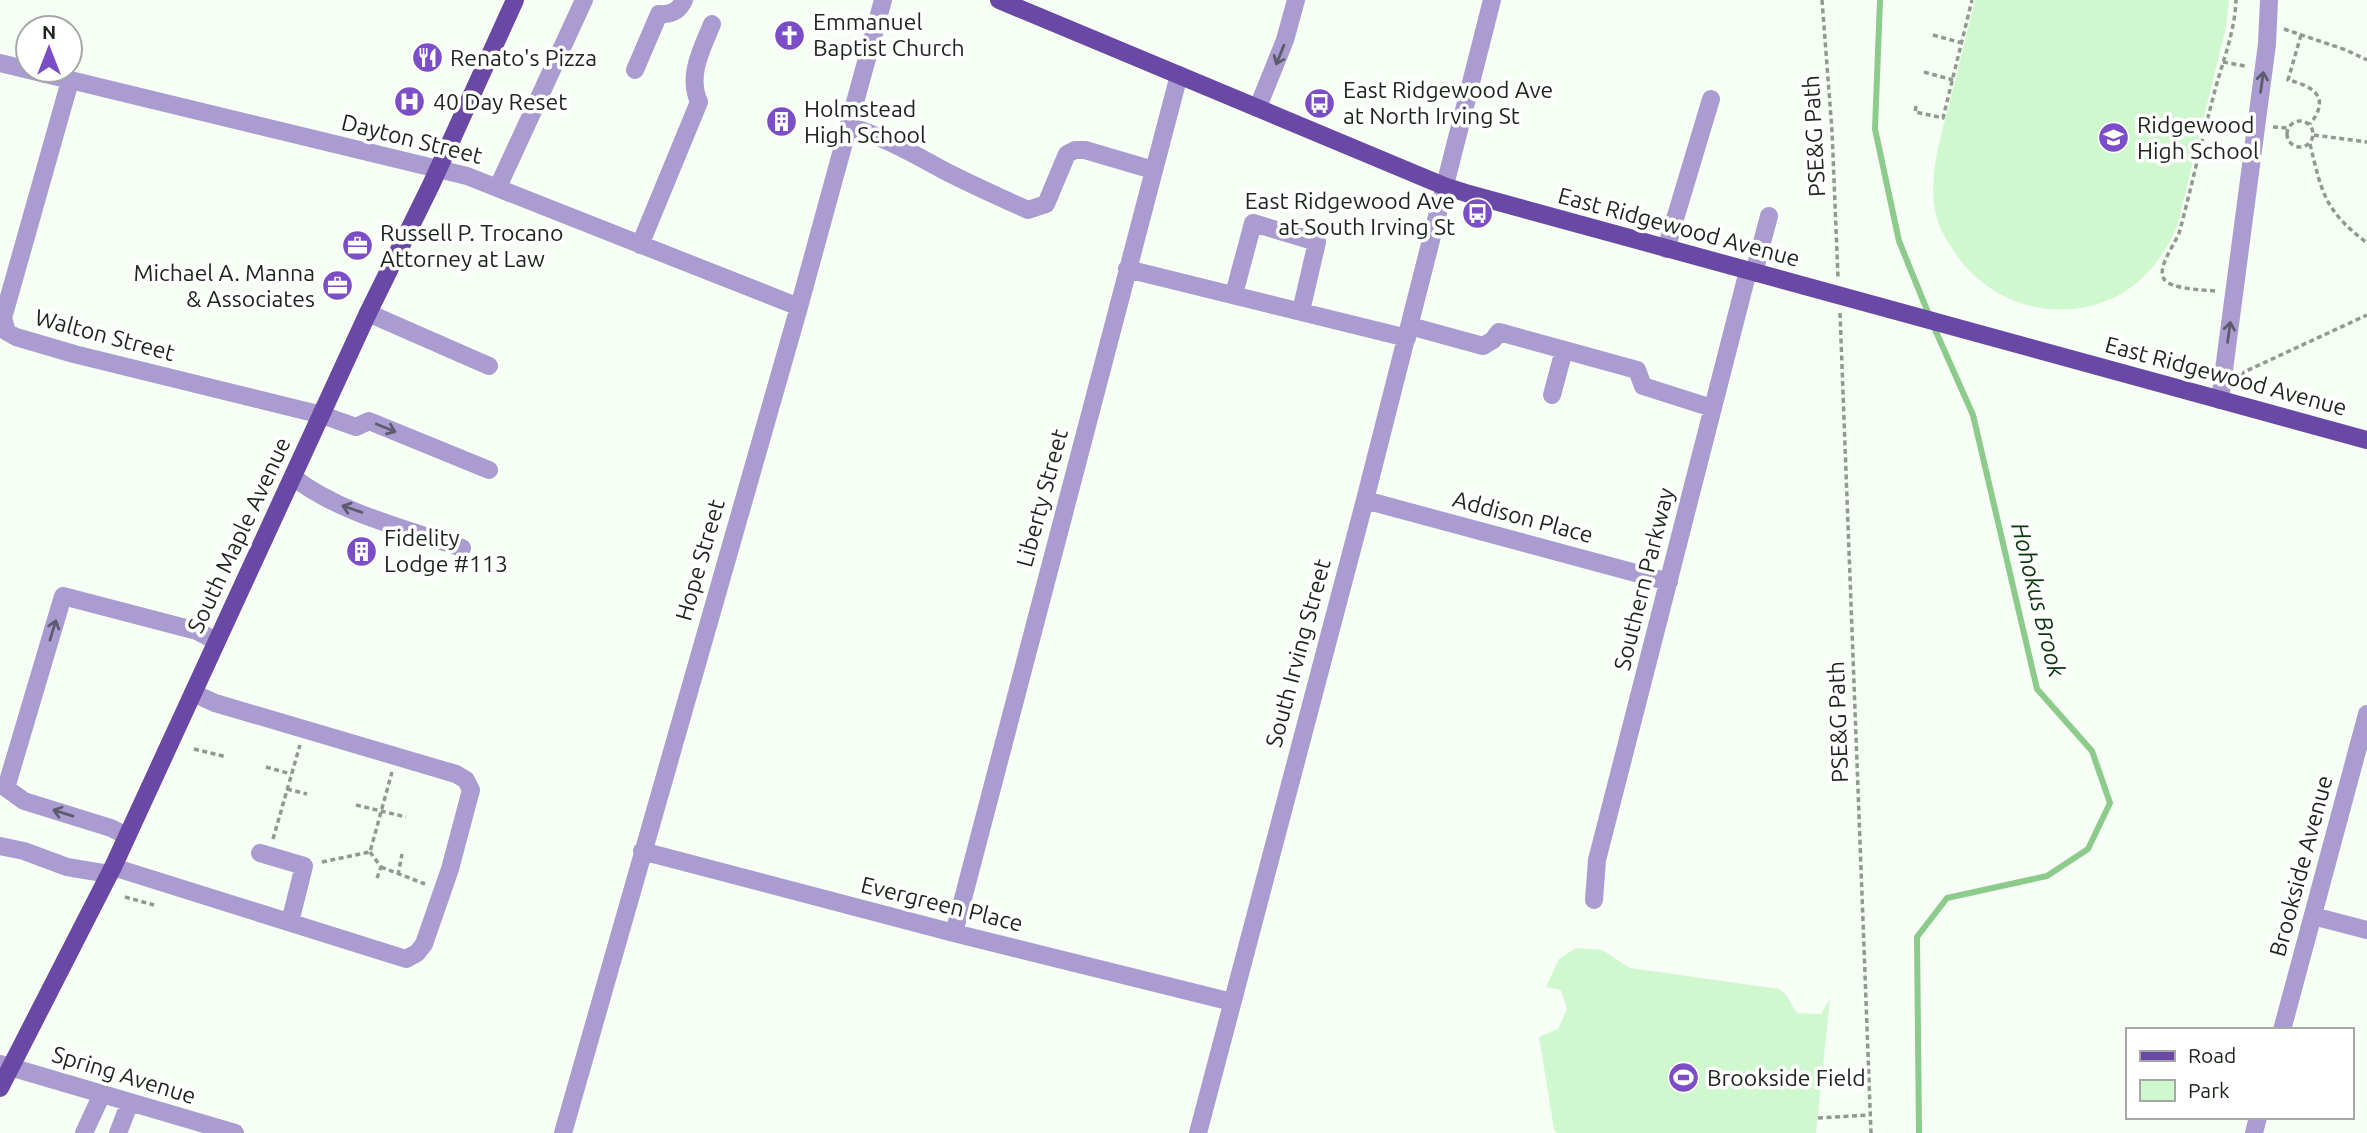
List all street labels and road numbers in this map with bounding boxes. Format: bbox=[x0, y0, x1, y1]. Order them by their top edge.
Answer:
street label: PSE&G Path bbox=[1798, 75, 1829, 198]
street label: Dayton Street bbox=[339, 109, 485, 168]
street label: East Ridgewood Avenue bbox=[1556, 182, 1803, 271]
street label: Walton Street bbox=[32, 304, 178, 365]
street label: East Ridgewood Avenue bbox=[2103, 331, 2350, 420]
street label: Liberty Street bbox=[1011, 426, 1072, 570]
street label: South Maple Avenue bbox=[182, 433, 295, 637]
street label: Southern Parkway bbox=[1609, 485, 1678, 673]
street label: Addison Place bbox=[1450, 486, 1596, 547]
street label: Hope Street bbox=[670, 496, 729, 623]
street label: South Irving Street bbox=[1260, 556, 1335, 750]
street label: PSE&G Path bbox=[1823, 661, 1852, 783]
street label: Brookside Avenue bbox=[2264, 773, 2337, 959]
street label: Evergreen Place bbox=[859, 871, 1026, 936]
street label: Spring Avenue bbox=[49, 1041, 199, 1108]

